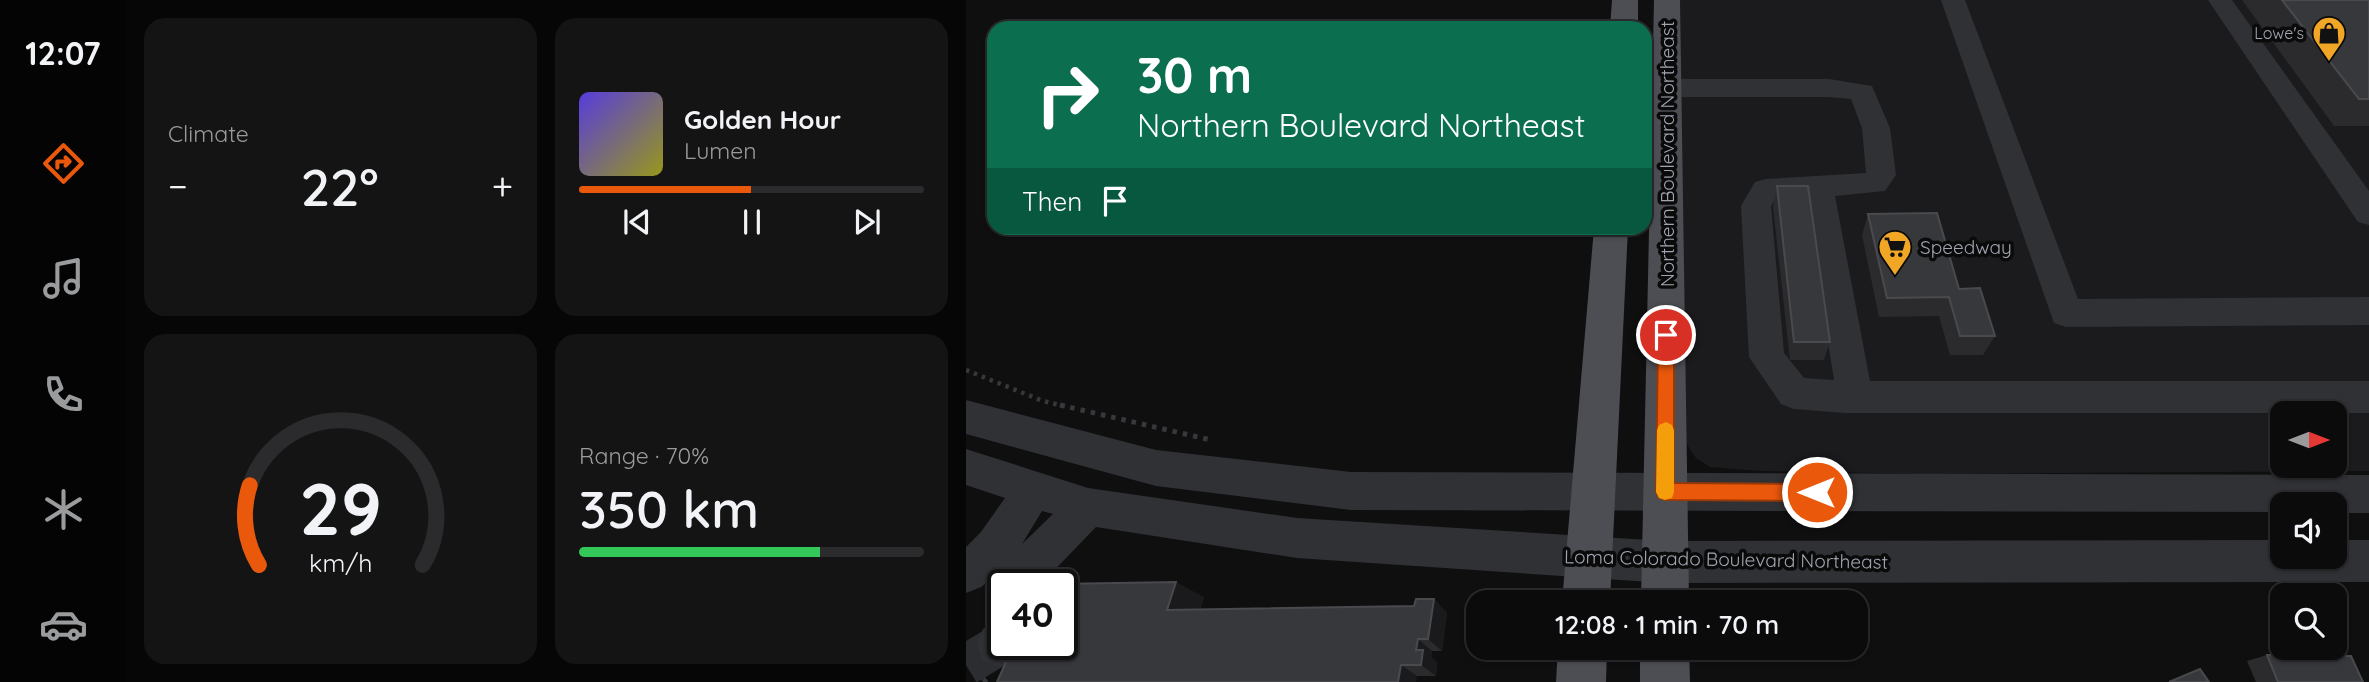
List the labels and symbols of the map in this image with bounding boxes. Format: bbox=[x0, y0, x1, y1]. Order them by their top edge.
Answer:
shop icon: Lowe's bbox=[2310, 14, 2348, 63]
street label: Northern Boulevard Northeast bbox=[1655, 21, 1679, 287]
place label: Lowe's bbox=[2254, 23, 2304, 43]
supermarket icon: Speedway bbox=[1876, 228, 1914, 277]
place label: Speedway bbox=[1920, 235, 2012, 259]
pin bbox=[1636, 305, 1696, 365]
north arrow bbox=[2270, 401, 2347, 478]
position arrow bbox=[1780, 455, 1854, 529]
street label: Loma Colorado Boulevard Northeast bbox=[1564, 544, 1888, 574]
speed limit sign: 40 bbox=[987, 569, 1078, 660]

